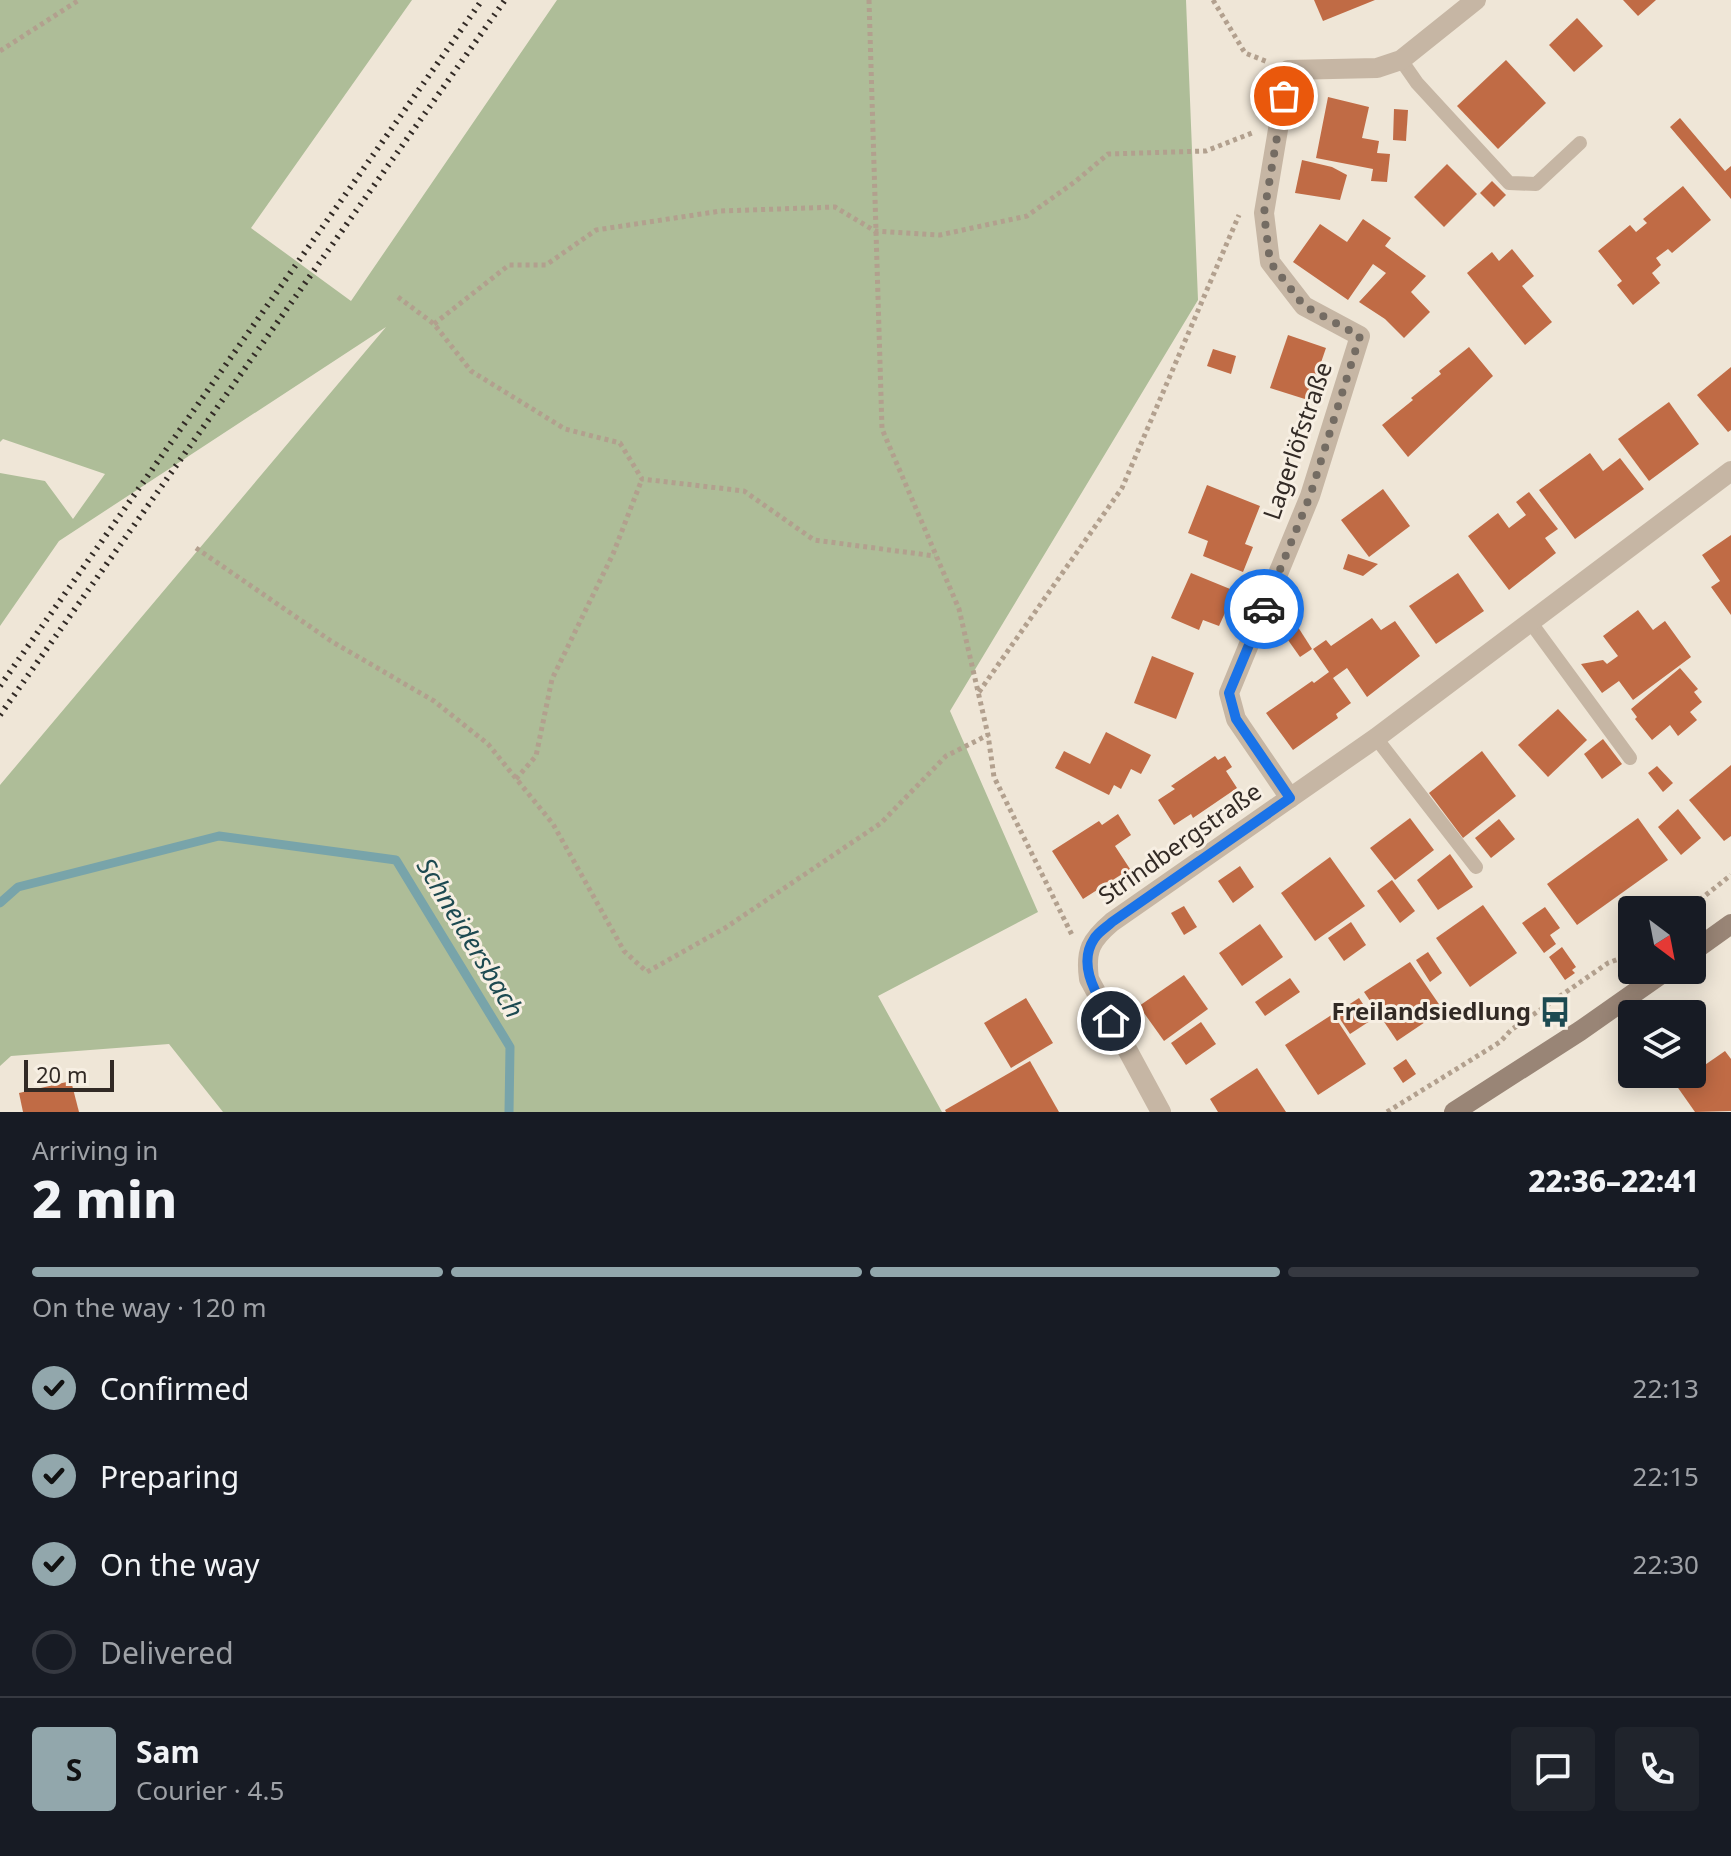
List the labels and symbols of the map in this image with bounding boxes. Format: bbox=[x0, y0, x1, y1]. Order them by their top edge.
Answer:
pin bbox=[1250, 62, 1318, 130]
street label: Lagerlöfstraße bbox=[1254, 357, 1339, 524]
courier bbox=[1224, 569, 1304, 649]
street label: Strindbergstraße bbox=[1091, 774, 1267, 911]
water label: Schneidersbach bbox=[409, 851, 533, 1024]
north arrow bbox=[1618, 896, 1706, 984]
pin bbox=[1077, 987, 1145, 1055]
place label: Freilandsiedlung bbox=[1332, 994, 1531, 1027]
bus stop icon: Freilandsiedlung bbox=[1538, 995, 1572, 1029]
scale bar bbox=[24, 1056, 114, 1092]

